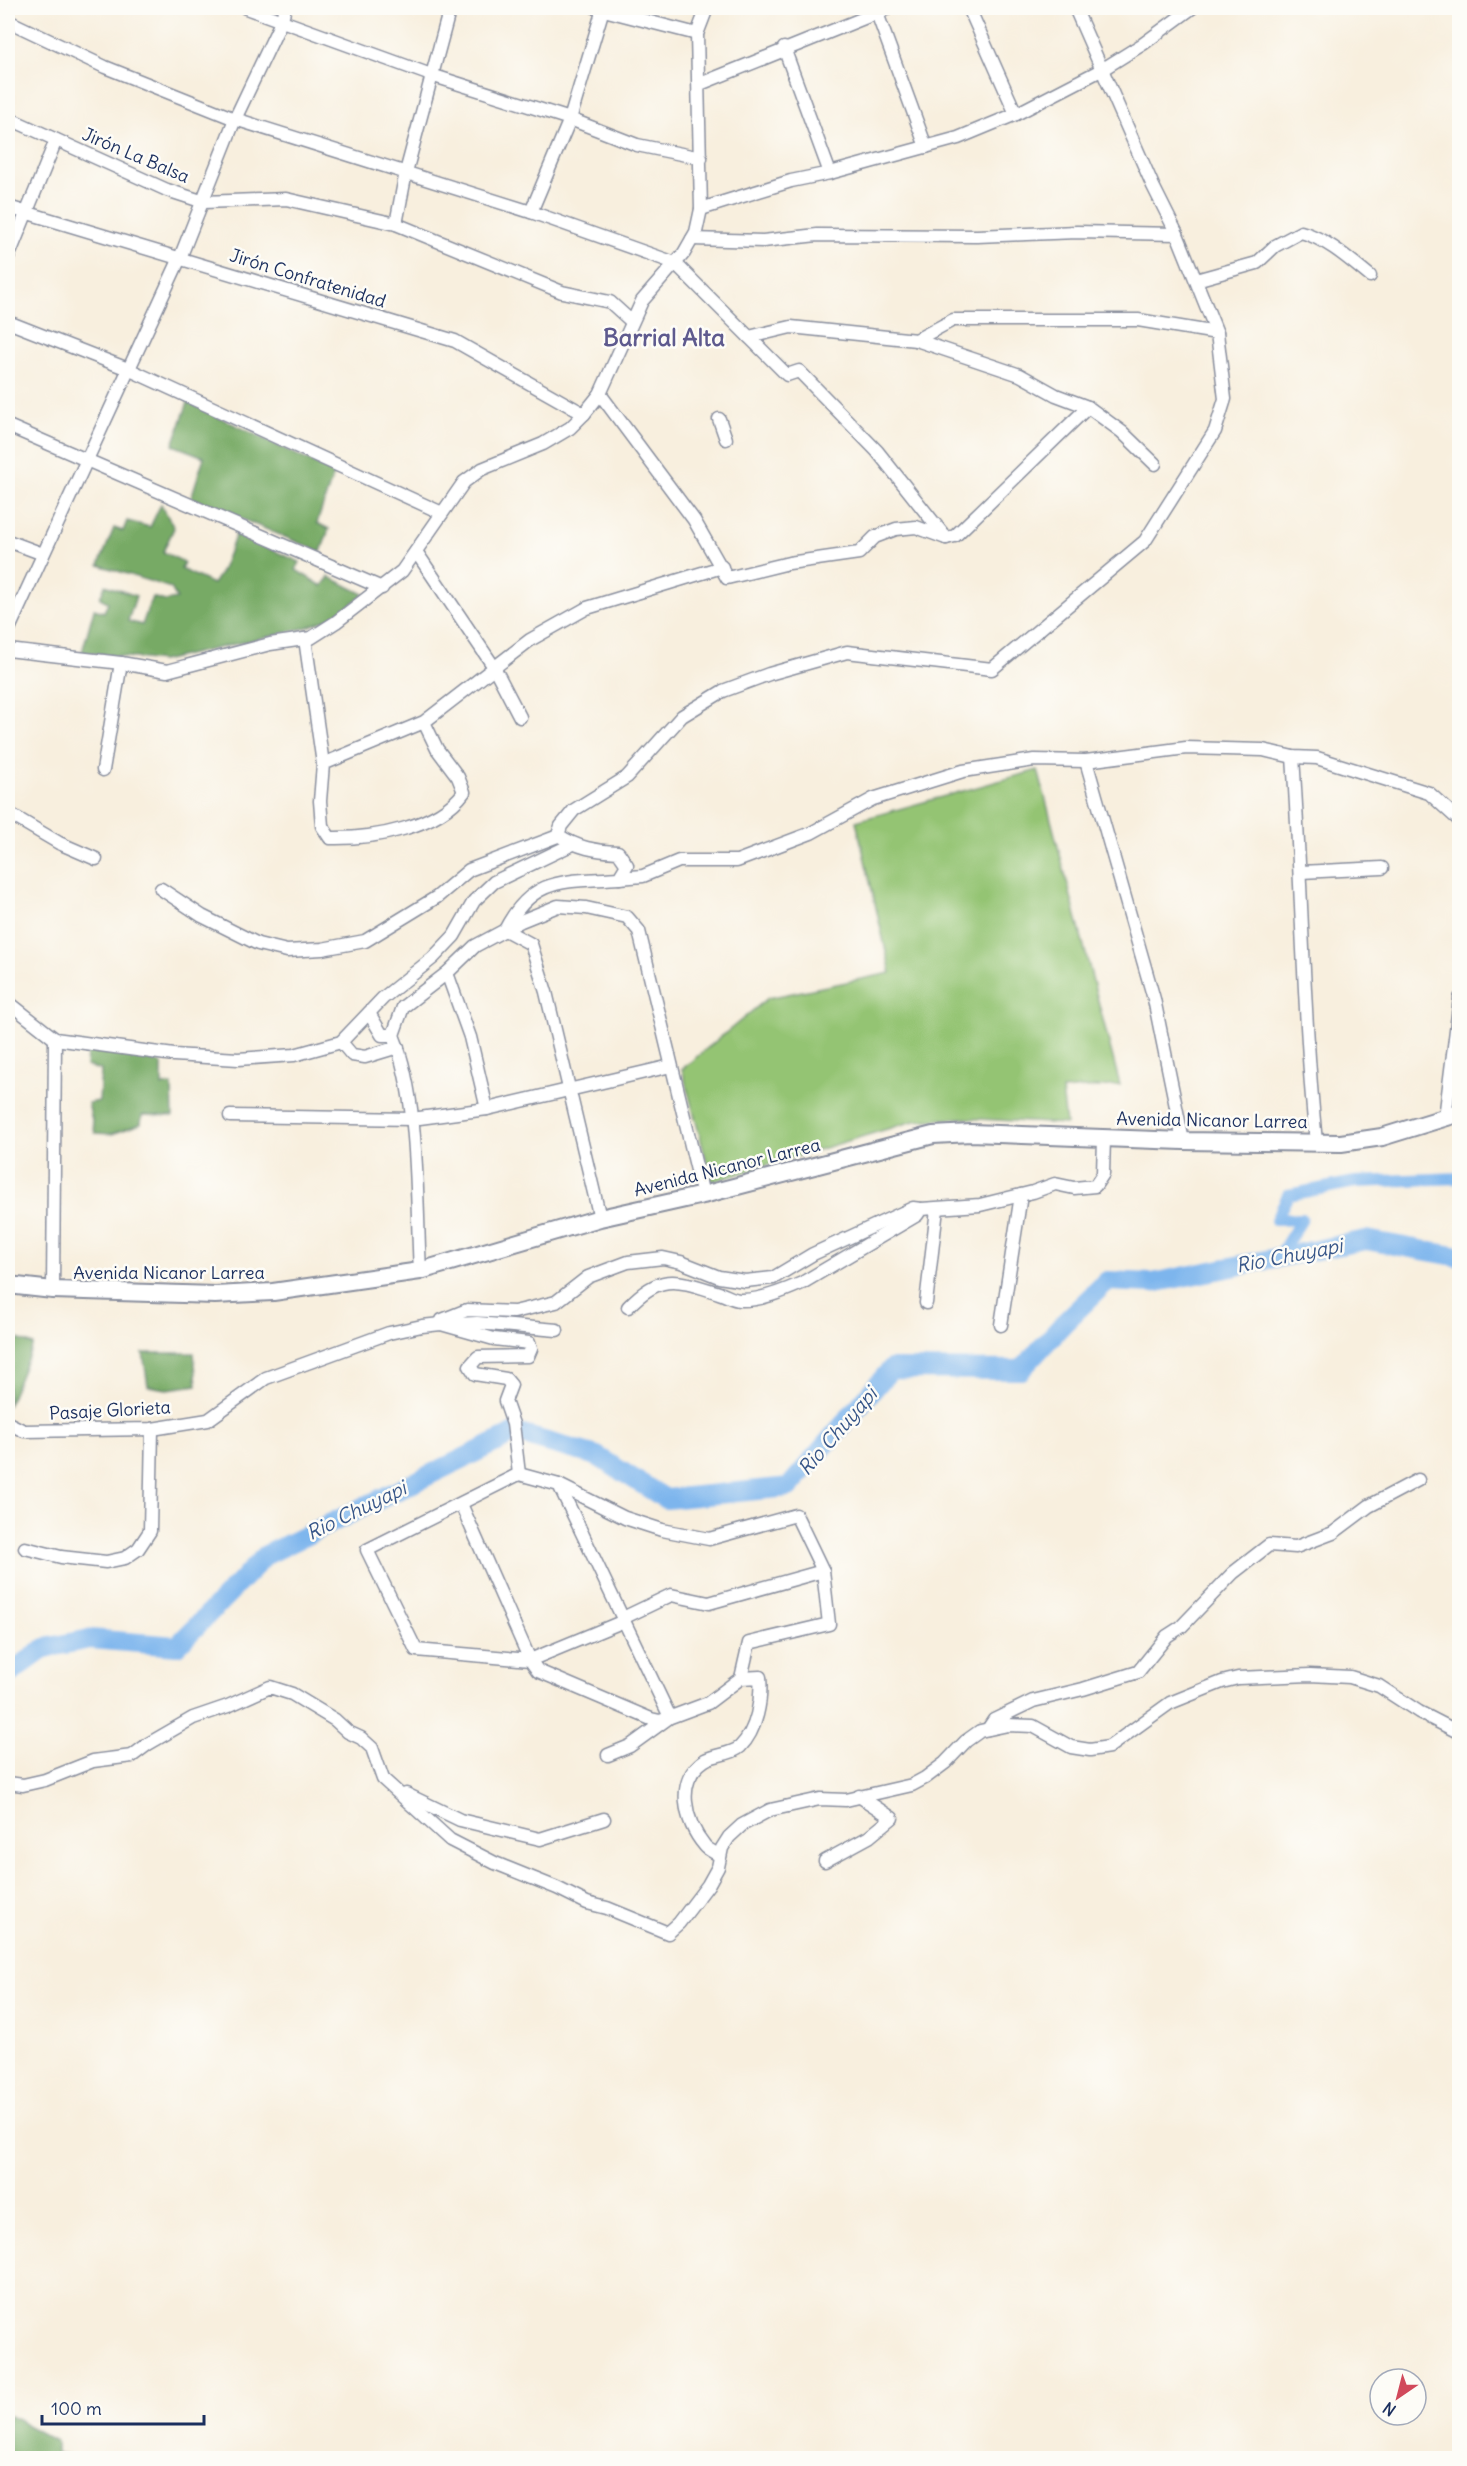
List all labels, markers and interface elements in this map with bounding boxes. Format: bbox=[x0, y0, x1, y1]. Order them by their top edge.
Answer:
street label: Jirón La Balsa bbox=[79, 122, 193, 188]
street label: Jirón Confratenidad bbox=[227, 243, 389, 313]
district label: Barrial Alta bbox=[603, 322, 725, 352]
street label: Avenida Nicanor Larrea bbox=[1116, 1107, 1308, 1133]
street label: Avenida Nicanor Larrea bbox=[631, 1133, 823, 1201]
water label: Rio Chuyapi bbox=[1234, 1232, 1347, 1278]
street label: Avenida Nicanor Larrea bbox=[73, 1261, 265, 1284]
water label: Rio Chuyapi bbox=[792, 1380, 884, 1480]
street label: Pasaje Glorieta bbox=[49, 1395, 171, 1425]
water label: Rio Chuyapi bbox=[302, 1474, 412, 1545]
north arrow bbox=[1368, 2367, 1428, 2427]
scale bar bbox=[42, 2388, 204, 2426]
text: 100 m bbox=[51, 2397, 102, 2420]
text: N bbox=[1379, 2398, 1400, 2421]

